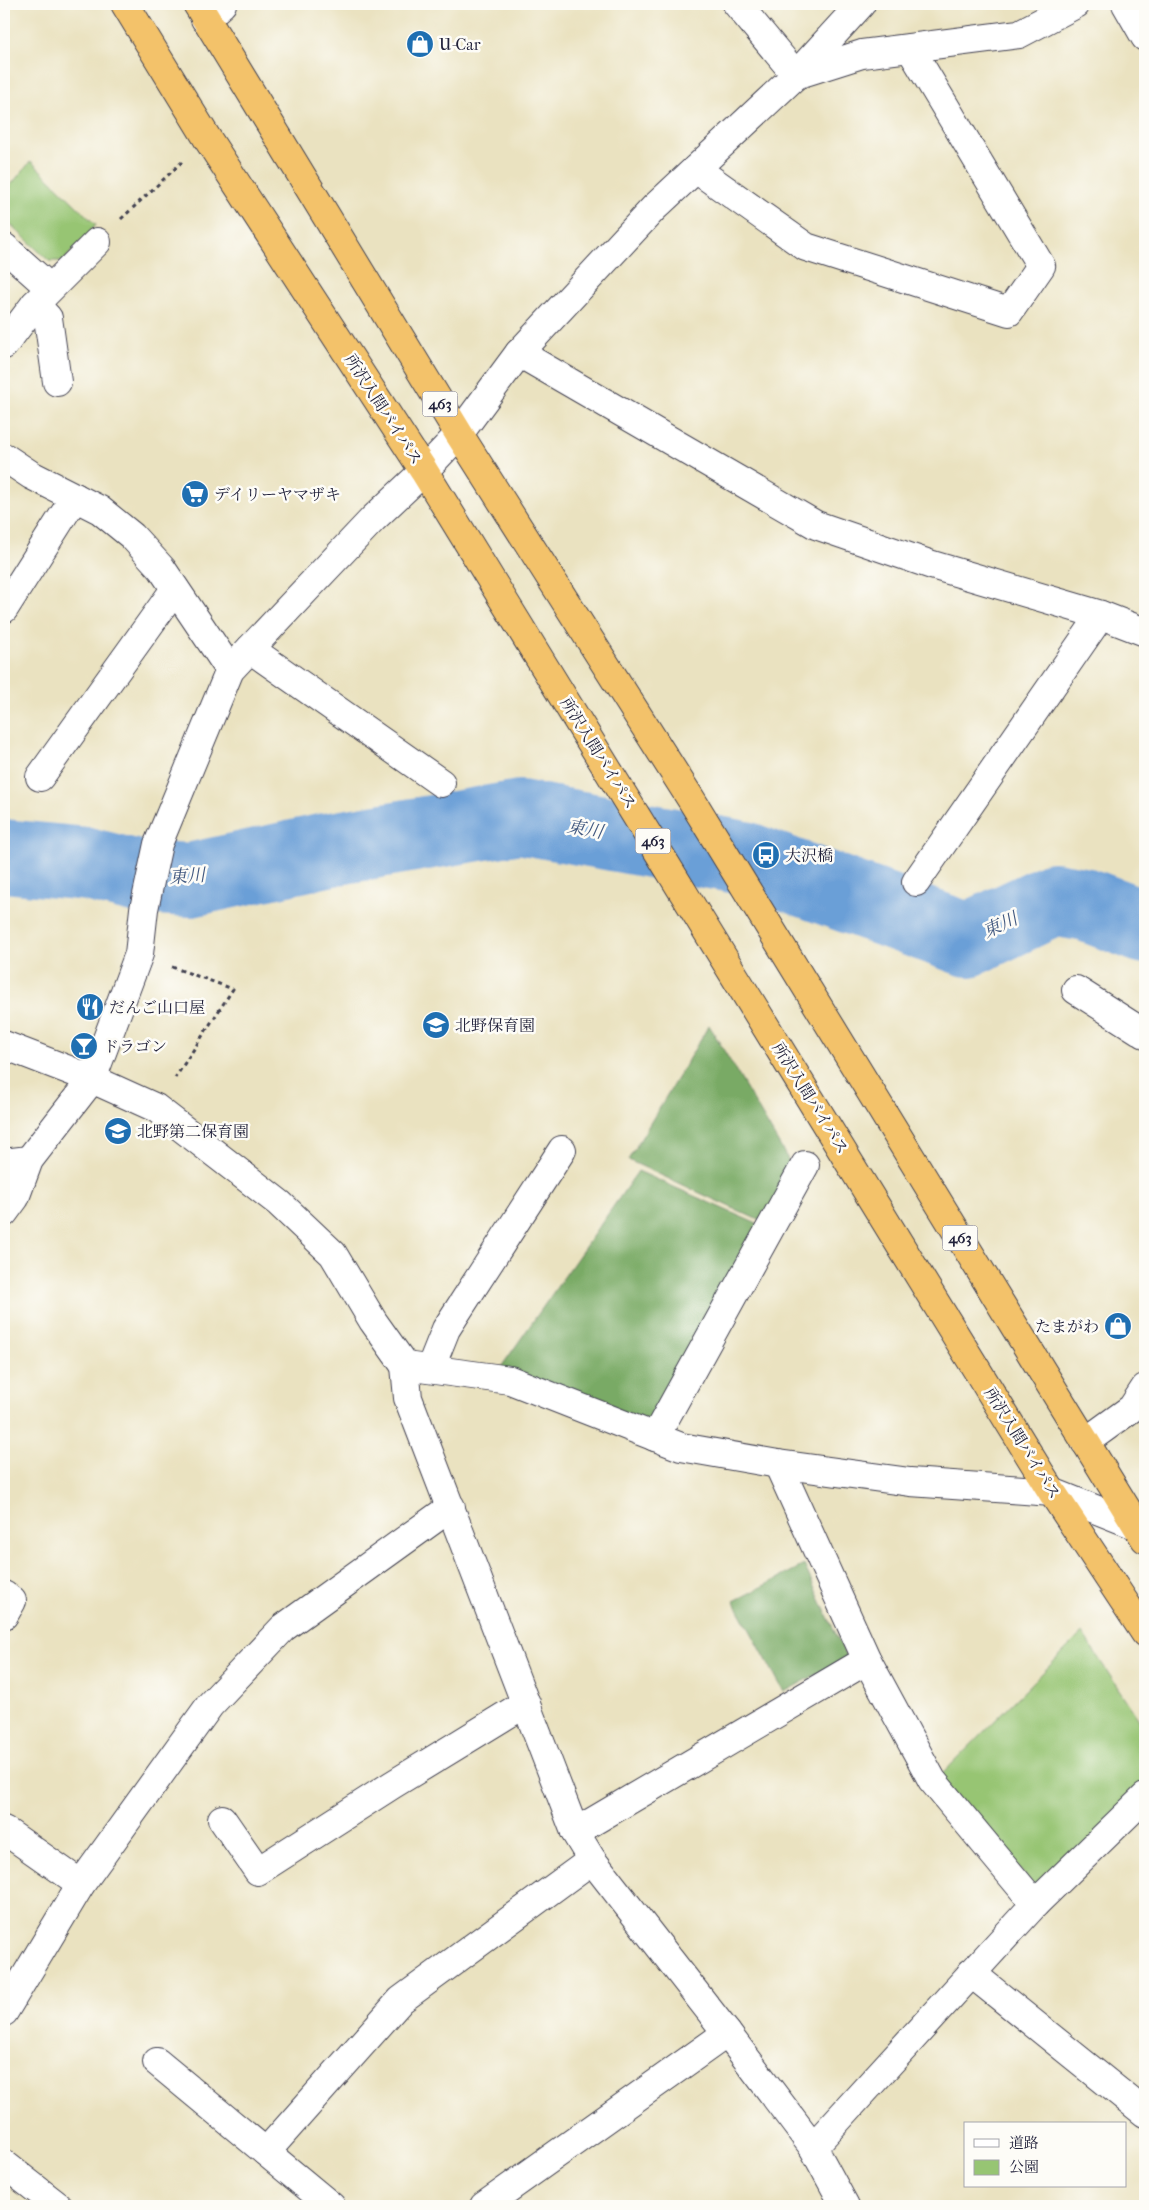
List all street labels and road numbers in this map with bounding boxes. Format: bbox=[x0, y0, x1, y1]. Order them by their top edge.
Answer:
street label: 所沢入間バイパス bbox=[341, 351, 426, 468]
road number: 463 bbox=[422, 392, 458, 416]
street label: 所沢入間バイパス bbox=[557, 694, 640, 812]
road number: 463 bbox=[636, 828, 670, 854]
street label: 所沢入間バイパス bbox=[769, 1039, 852, 1157]
road number: 463 bbox=[942, 1226, 978, 1250]
street label: 所沢入間バイパス bbox=[981, 1384, 1064, 1502]

